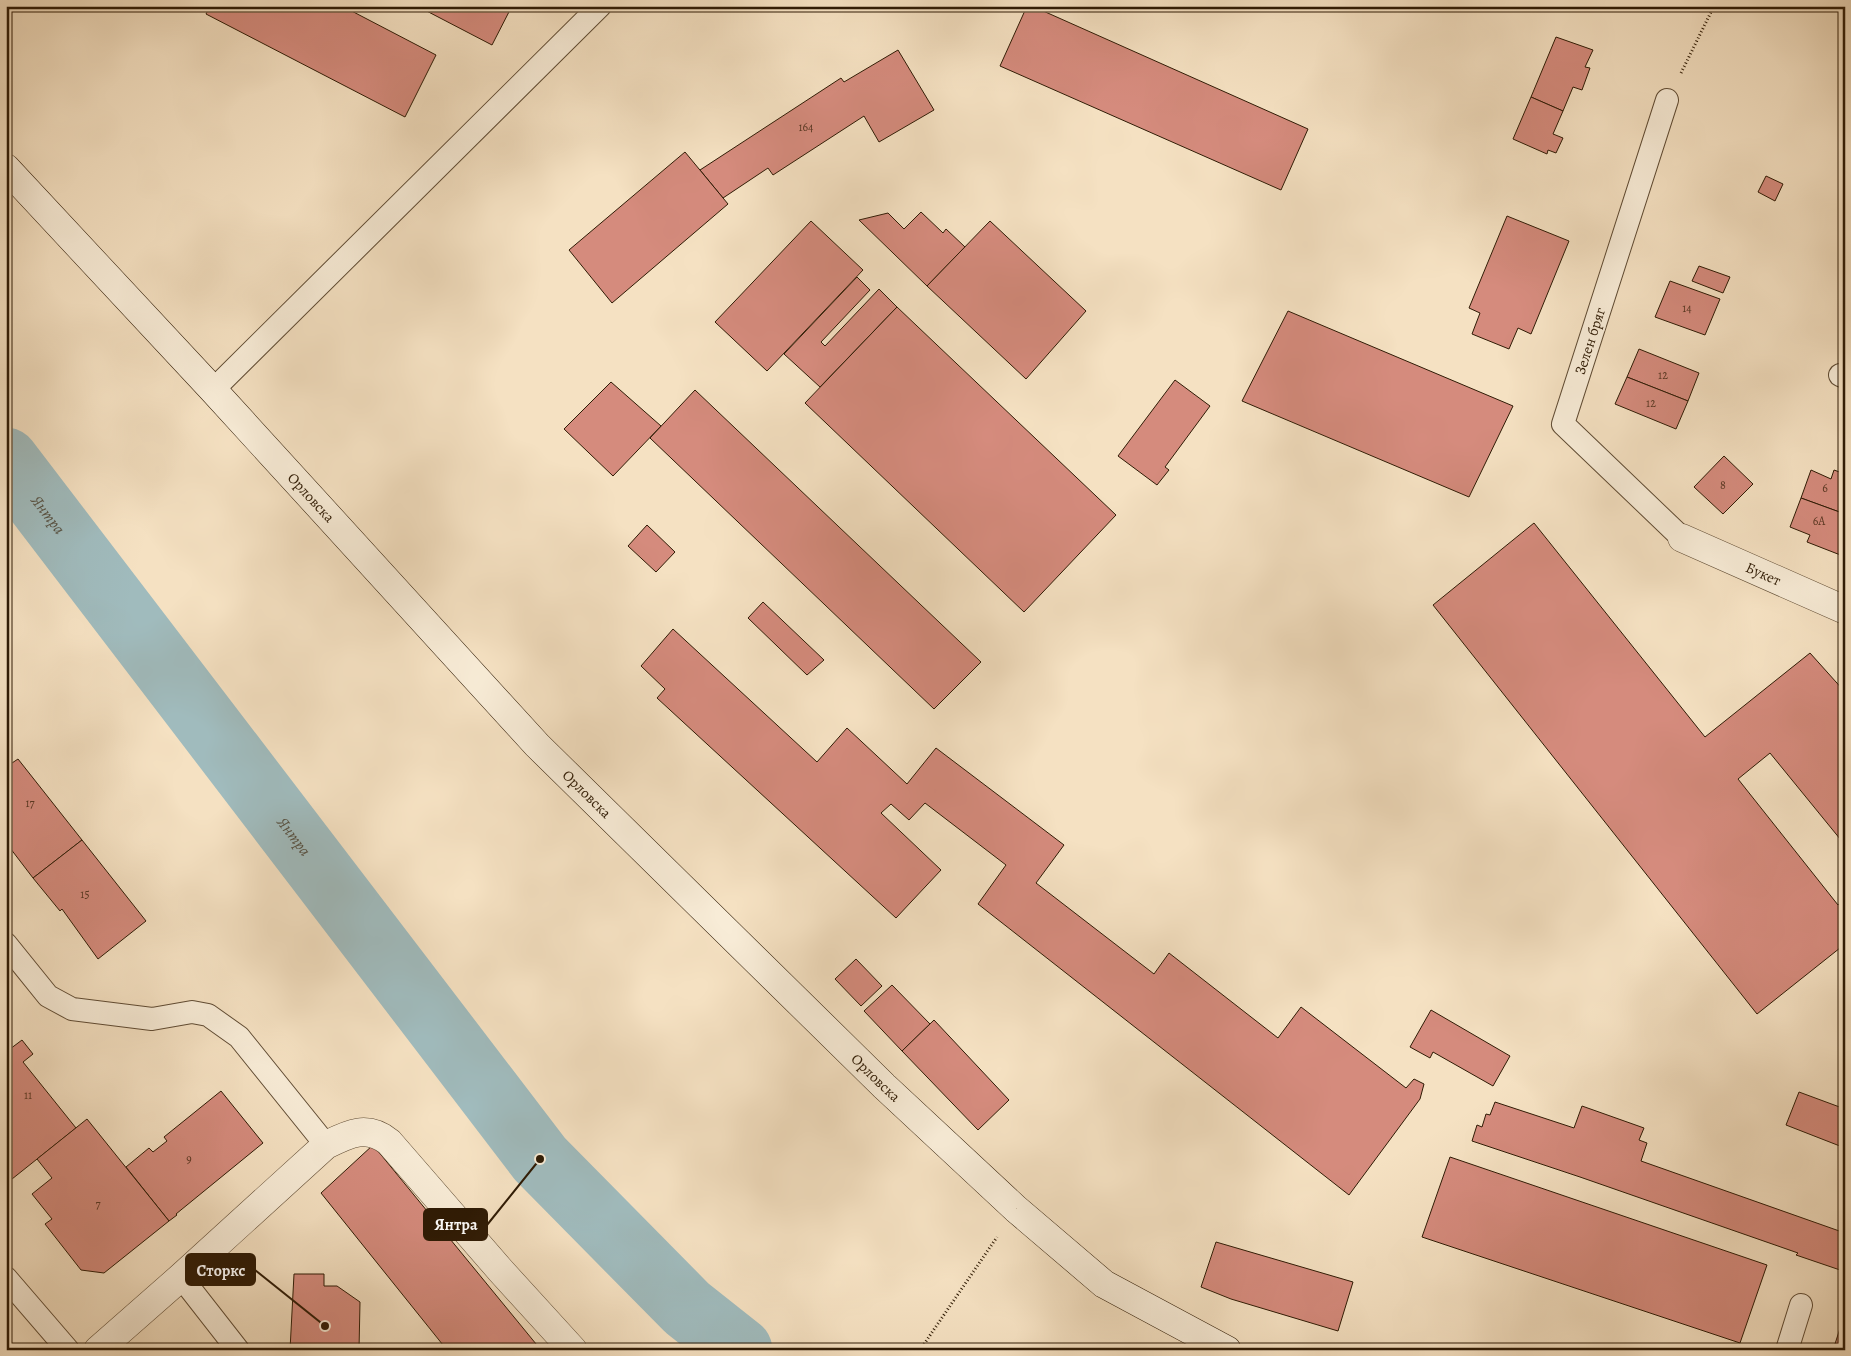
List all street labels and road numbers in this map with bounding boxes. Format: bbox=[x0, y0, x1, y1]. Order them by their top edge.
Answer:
street label: Зелен бряг bbox=[1570, 304, 1610, 377]
street label: Орловска bbox=[283, 468, 339, 527]
street label: Букет bbox=[1743, 557, 1785, 591]
street label: Орловска bbox=[558, 765, 616, 823]
street label: Орловска bbox=[847, 1049, 905, 1106]

